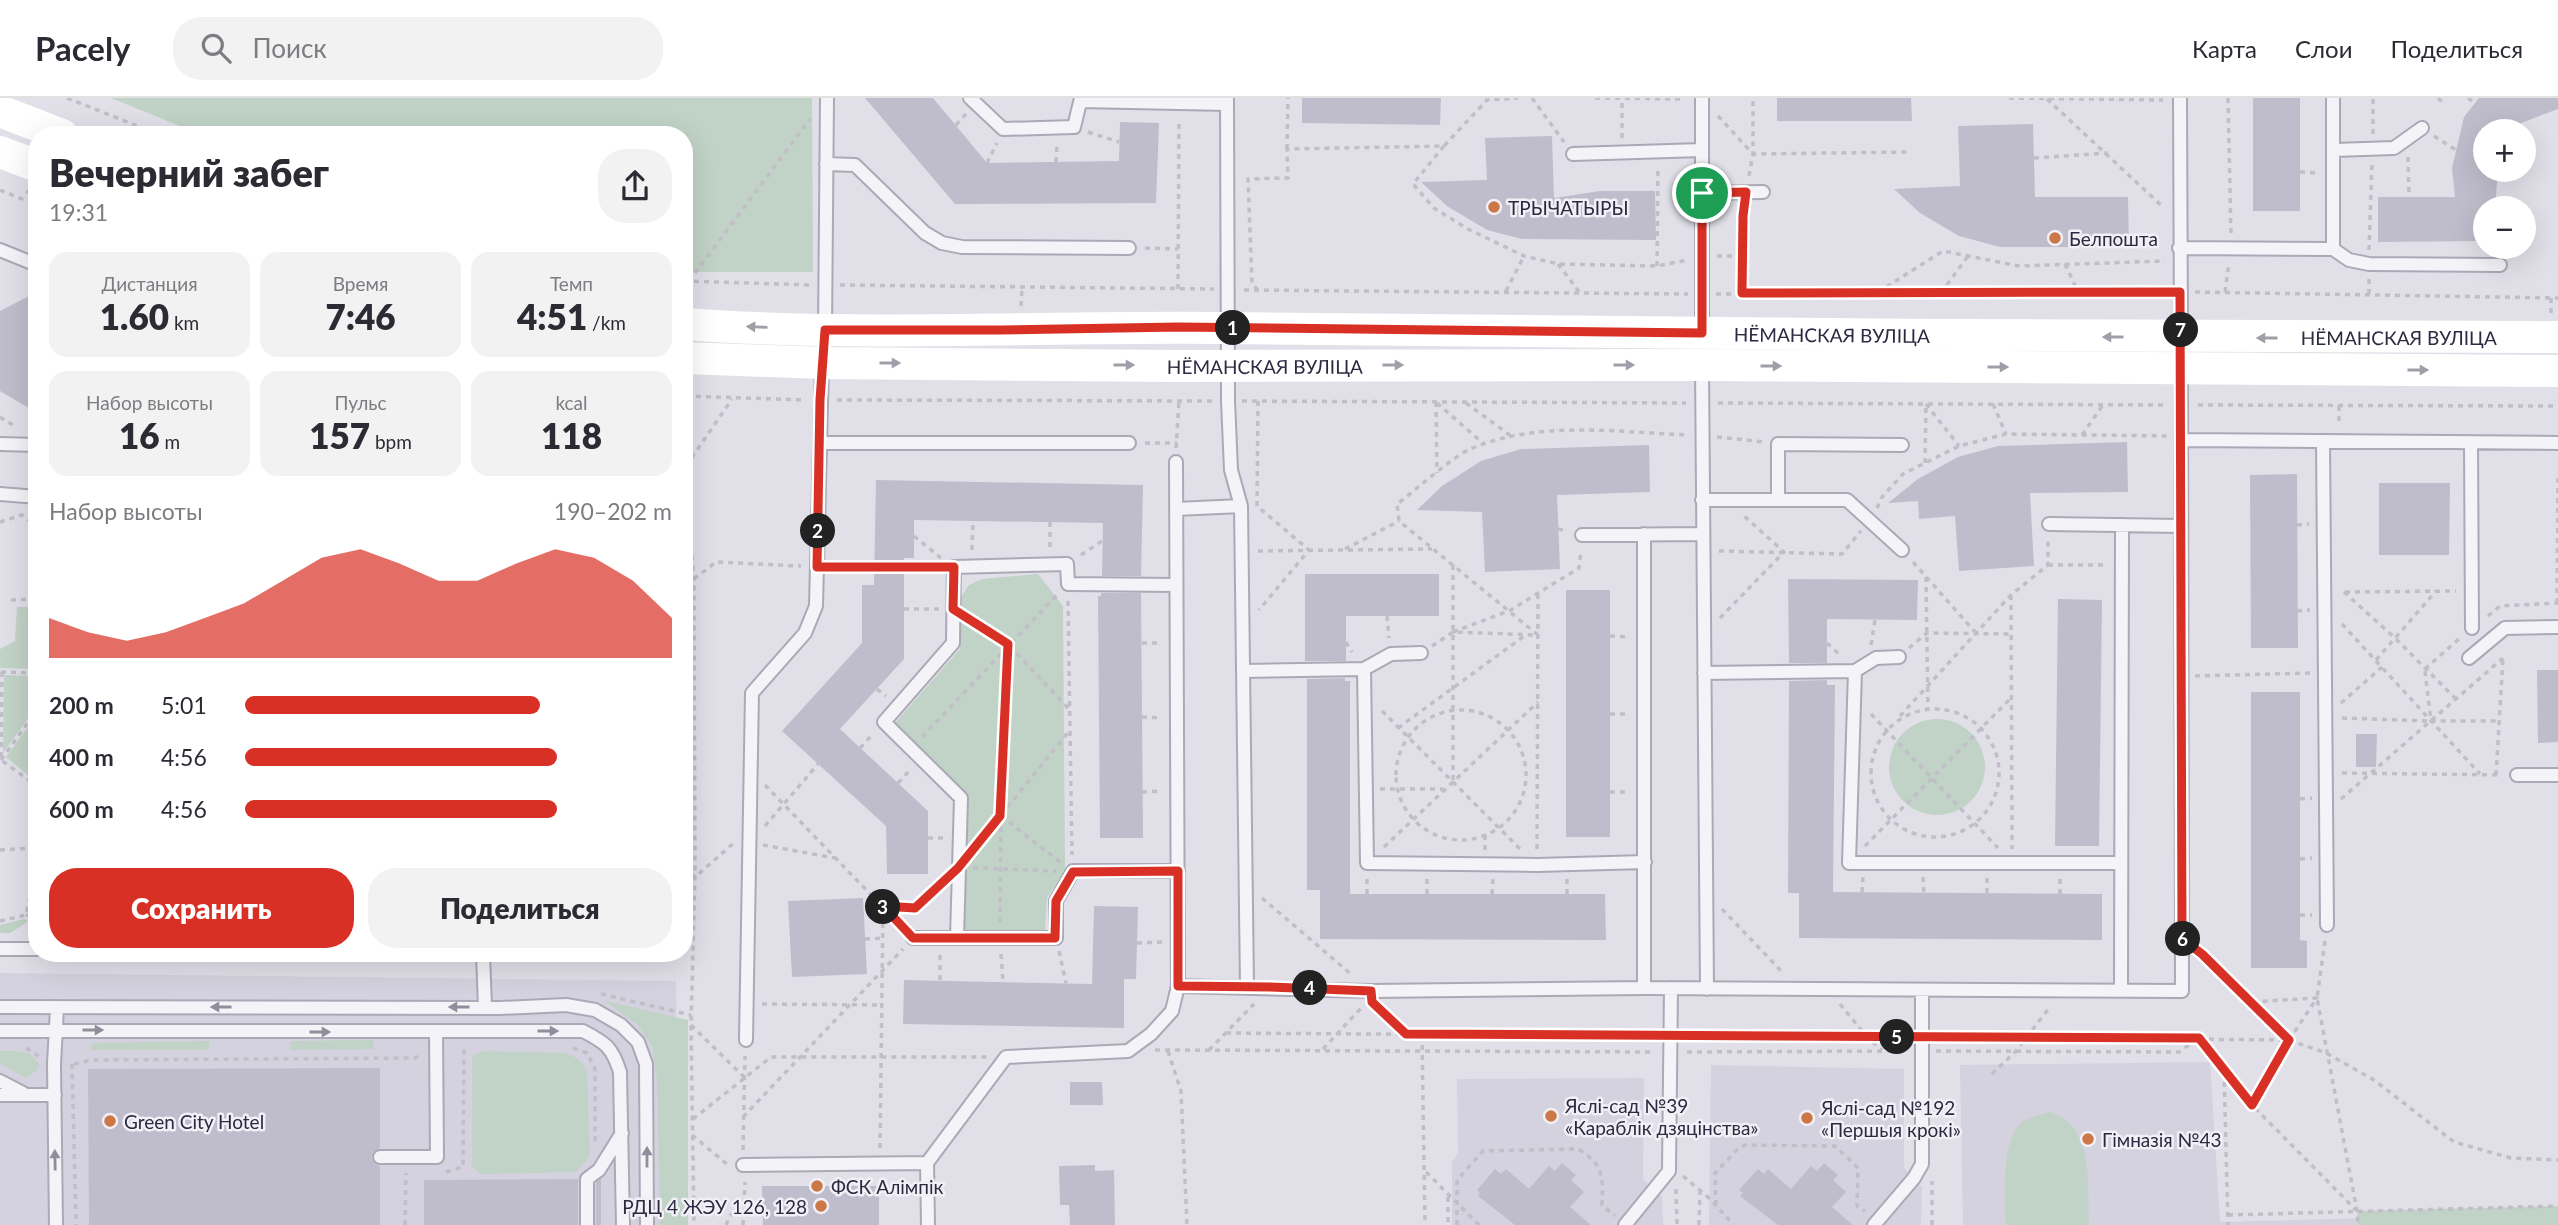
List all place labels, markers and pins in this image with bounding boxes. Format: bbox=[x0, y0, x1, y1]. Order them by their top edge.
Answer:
pin bbox=[1672, 163, 1732, 223]
place label: ТРЫЧАТЫРЫ bbox=[1508, 196, 1629, 219]
marker: ТРЫЧАТЫРЫ bbox=[1486, 199, 1502, 215]
place label: Белпошта bbox=[2069, 227, 2158, 250]
marker: Белпошта bbox=[2047, 230, 2063, 246]
pin: 1 bbox=[1216, 310, 1250, 345]
pin: 7 bbox=[2164, 313, 2198, 348]
pin: 2 bbox=[800, 514, 836, 548]
pin: 3 bbox=[866, 890, 900, 924]
pin: 6 bbox=[2166, 922, 2200, 956]
pin: 4 bbox=[1292, 970, 1328, 1006]
pin: 5 bbox=[1880, 1020, 1914, 1054]
place label: Яслі-сад №39 «Караблік дзяцінства» bbox=[1564, 1094, 1759, 1139]
place label: Яслі-сад №192 «Першыя крокі» bbox=[1820, 1096, 1961, 1141]
marker: Яслі-сад №39 «Караблік дзяцінства» bbox=[1543, 1108, 1559, 1124]
place label: Green City Hotel bbox=[124, 1110, 264, 1133]
marker: Яслі-сад №192 «Першыя крокі» bbox=[1799, 1110, 1815, 1126]
marker: Green City Hotel bbox=[102, 1113, 118, 1129]
place label: Гімназія №43 bbox=[2102, 1128, 2222, 1151]
marker: Гімназія №43 bbox=[2080, 1131, 2096, 1147]
place label: ФСК Алімпік bbox=[831, 1175, 943, 1198]
marker: ФСК Алімпік bbox=[809, 1178, 825, 1194]
place label: РДЦ 4 ЖЭУ 126, 128 bbox=[622, 1195, 807, 1218]
marker: РДЦ 4 ЖЭУ 126, 128 bbox=[813, 1198, 829, 1214]

